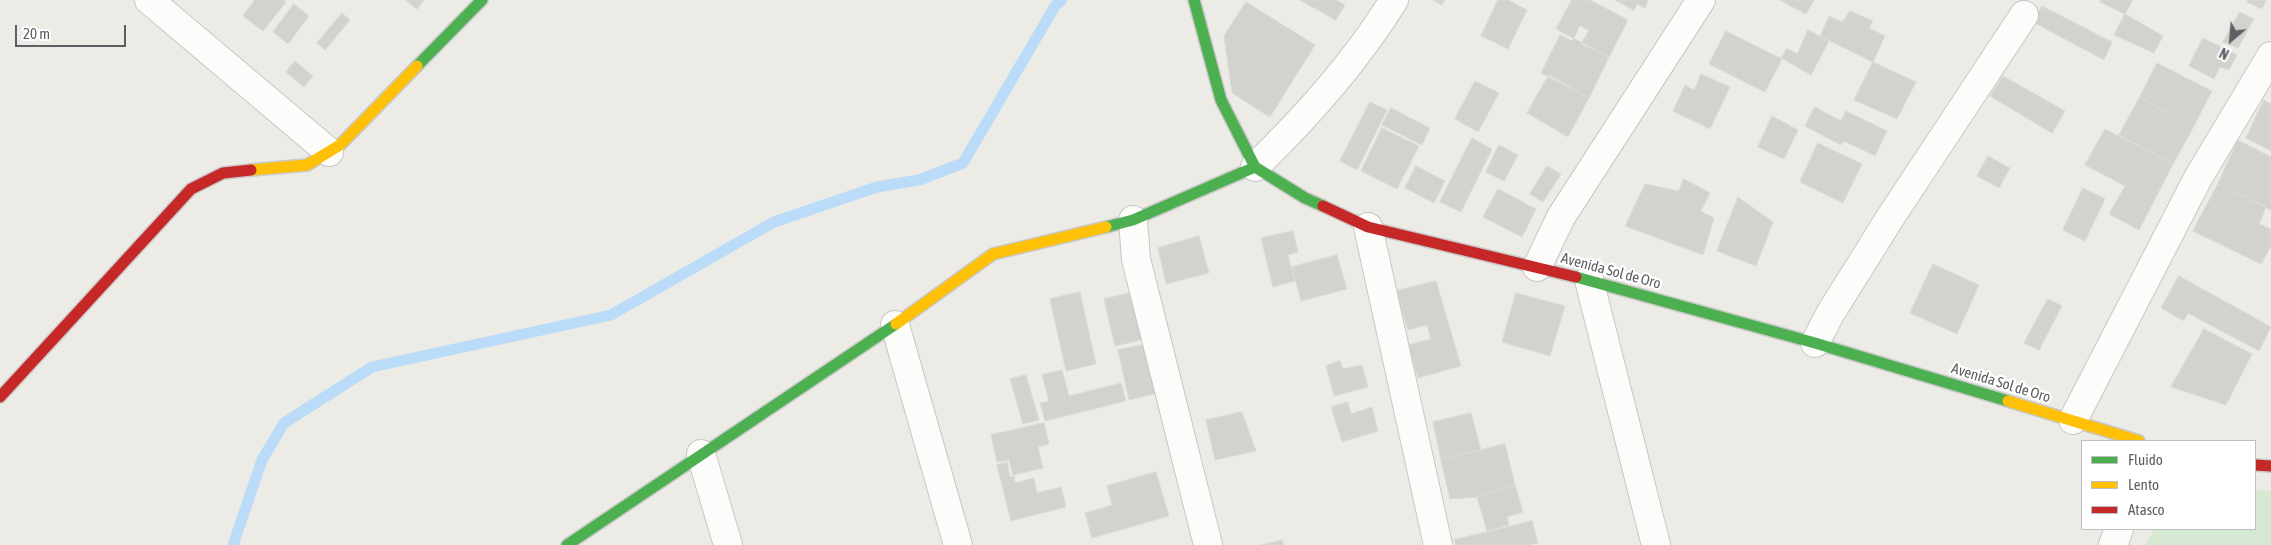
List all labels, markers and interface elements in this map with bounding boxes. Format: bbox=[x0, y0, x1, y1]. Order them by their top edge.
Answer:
scale bar bbox=[18, 15, 129, 47]
north arrow bbox=[2206, 15, 2256, 65]
text: 20 m bbox=[23, 25, 50, 42]
text: N bbox=[2217, 44, 2232, 62]
street label: Avenida Sol de Oro bbox=[1559, 249, 1663, 293]
street label: Avenida Sol de Oro bbox=[1949, 359, 2053, 407]
legend bbox=[2081, 440, 2256, 530]
text: Fluido bbox=[2128, 451, 2163, 468]
text: Lento bbox=[2128, 476, 2159, 493]
text: Atasco bbox=[2128, 501, 2165, 518]

